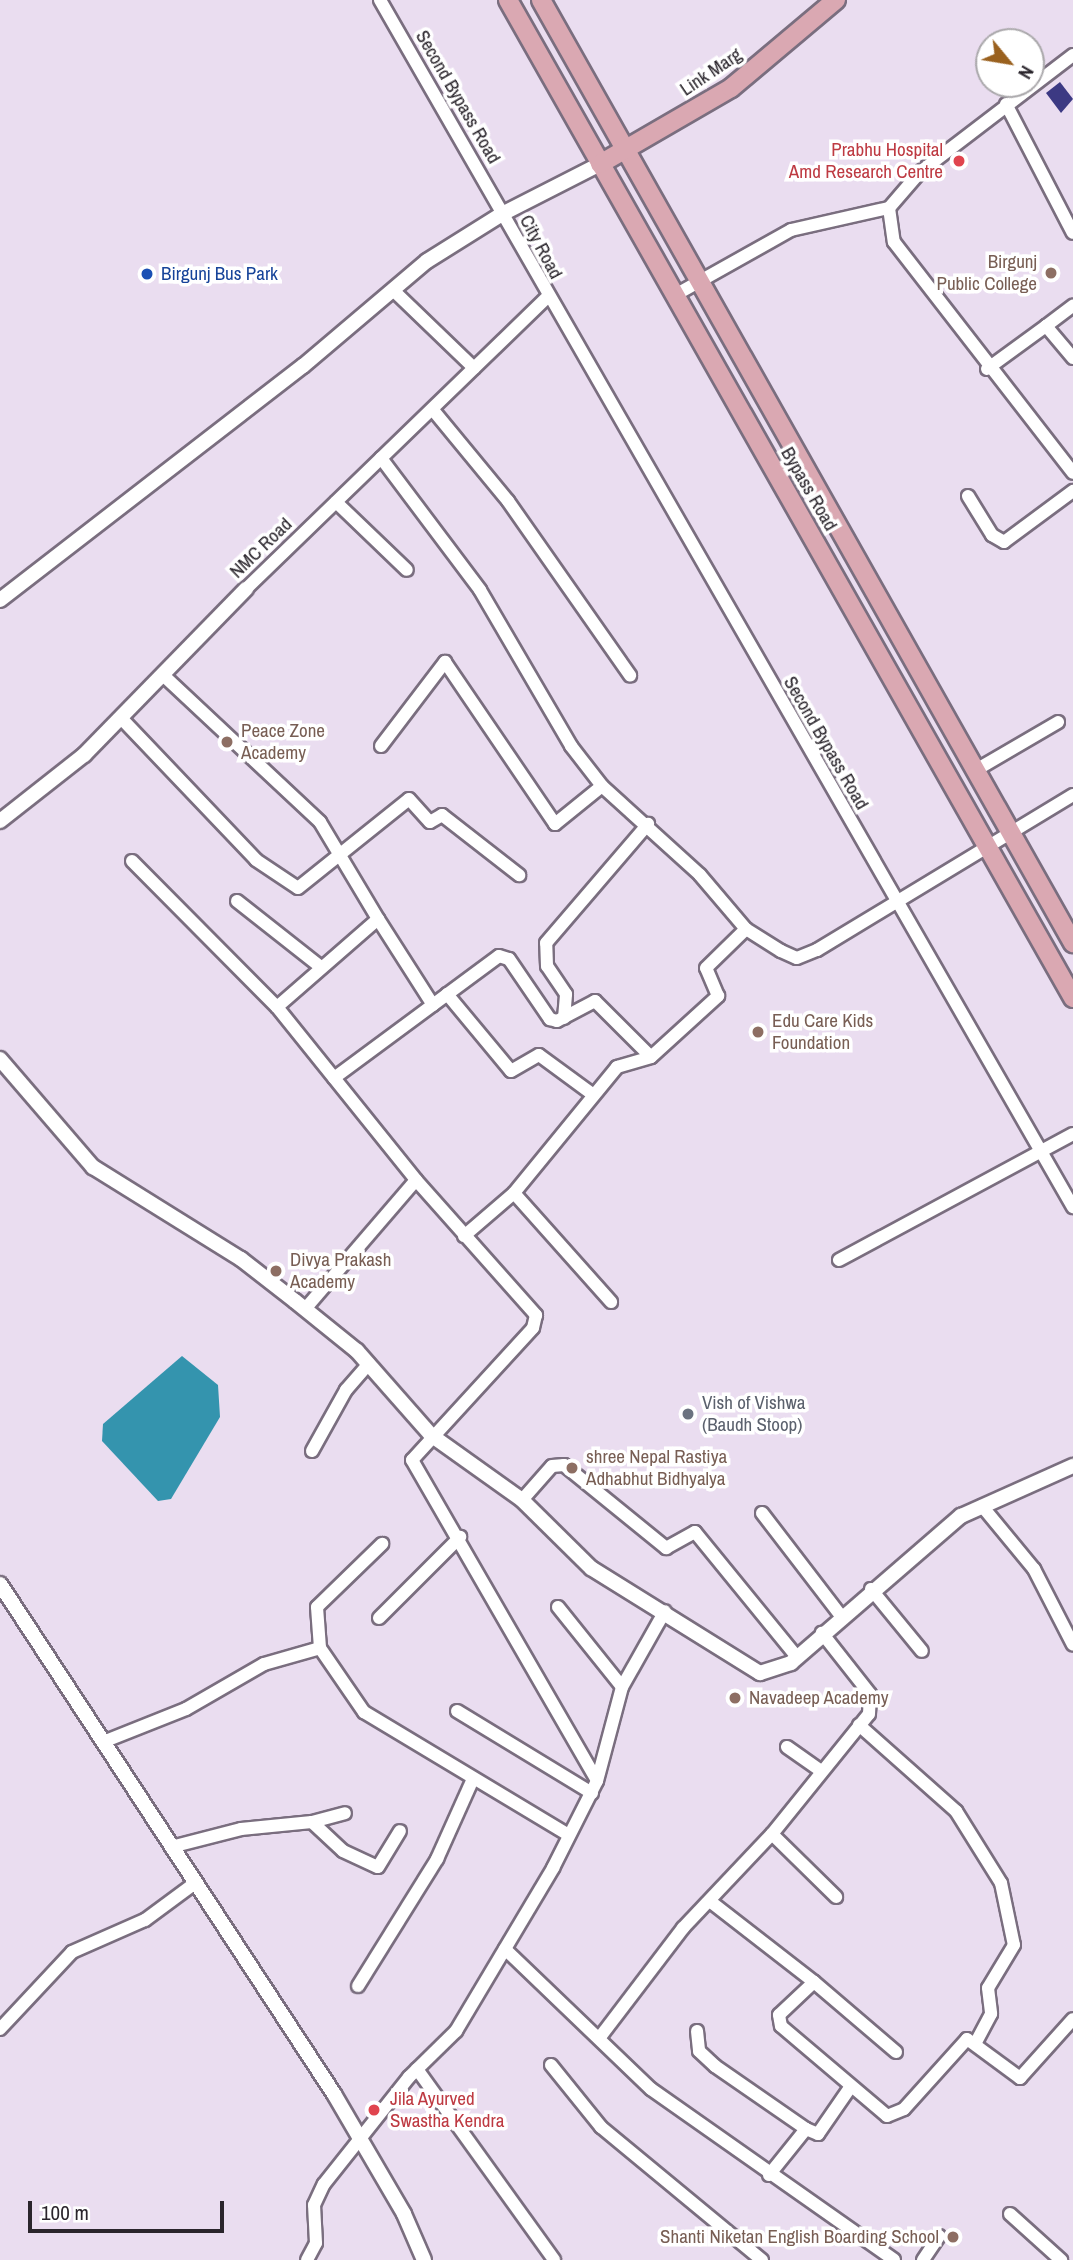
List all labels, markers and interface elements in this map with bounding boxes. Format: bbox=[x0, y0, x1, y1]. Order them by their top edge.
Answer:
street label: Second Bypass Road bbox=[411, 26, 505, 168]
north arrow bbox=[975, 28, 1045, 98]
street label: Link Marg bbox=[676, 43, 746, 101]
text: N bbox=[1012, 61, 1041, 84]
place label: Prabhu Hospital Amd Research Centre bbox=[789, 139, 943, 183]
marker: Prabhu Hospital Amd Research Centre bbox=[949, 151, 969, 171]
street label: City Road bbox=[515, 211, 567, 283]
place label: Birgunj Public College bbox=[937, 251, 1037, 295]
place label: Birgunj Bus Park bbox=[161, 263, 278, 285]
marker: Birgunj Public College bbox=[1043, 265, 1059, 281]
marker: Birgunj Bus Park bbox=[139, 266, 155, 282]
street label: Bypass Road bbox=[776, 443, 842, 535]
street label: NMC Road bbox=[225, 513, 297, 583]
street label: Second Bypass Road bbox=[779, 672, 873, 814]
place label: Peace Zone Academy bbox=[241, 720, 325, 764]
marker: Peace Zone Academy bbox=[219, 734, 235, 750]
place label: Edu Care Kids Foundation bbox=[772, 1010, 873, 1054]
marker: Edu Care Kids Foundation bbox=[750, 1024, 766, 1040]
place label: Divya Prakash Academy bbox=[290, 1249, 391, 1293]
marker: Divya Prakash Academy bbox=[268, 1263, 284, 1279]
place label: Vish of Vishwa (Baudh Stoop) bbox=[702, 1392, 805, 1436]
marker: Vish of Vishwa (Baudh Stoop) bbox=[680, 1406, 696, 1422]
place label: shree Nepal Rastiya Adhabhut Bidhyalya bbox=[586, 1446, 727, 1490]
marker: shree Nepal Rastiya Adhabhut Bidhyalya bbox=[564, 1460, 580, 1476]
place label: Navadeep Academy bbox=[749, 1687, 889, 1709]
marker: Navadeep Academy bbox=[727, 1690, 743, 1706]
place label: Jila Ayurved Swastha Kendra bbox=[390, 2088, 504, 2132]
marker: Jila Ayurved Swastha Kendra bbox=[364, 2100, 384, 2120]
scale bar bbox=[32, 2186, 228, 2230]
text: 100 m bbox=[41, 2198, 89, 2227]
place label: Shanti Niketan English Boarding School bbox=[660, 2226, 939, 2248]
marker: Shanti Niketan English Boarding School bbox=[945, 2229, 961, 2245]

